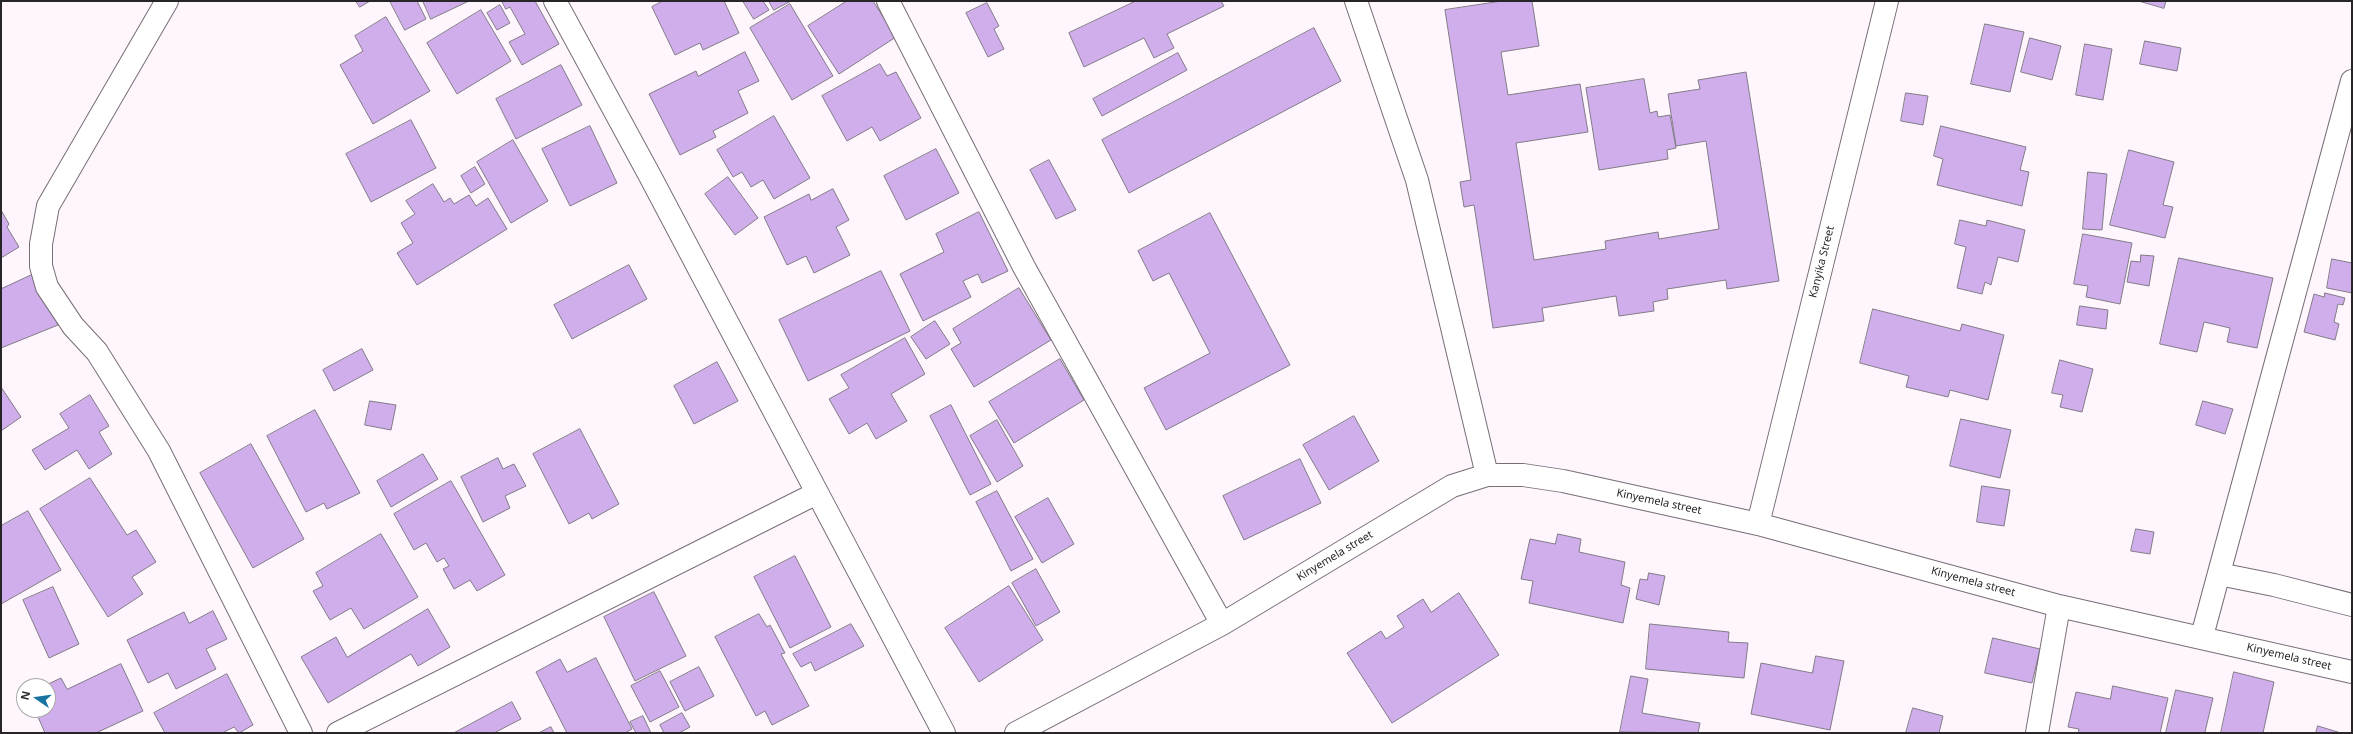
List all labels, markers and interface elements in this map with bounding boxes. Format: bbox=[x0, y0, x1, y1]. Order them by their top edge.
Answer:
street label: Kanyika Street bbox=[1807, 225, 1837, 299]
street label: Kinyemela street bbox=[1615, 487, 1703, 517]
street label: Kinyemela street bbox=[1295, 528, 1375, 584]
street label: Kinyemela street bbox=[1929, 564, 2017, 600]
street label: Kinyemela street bbox=[2245, 641, 2333, 673]
north arrow bbox=[16, 678, 56, 718]
text: N bbox=[16, 689, 33, 701]

